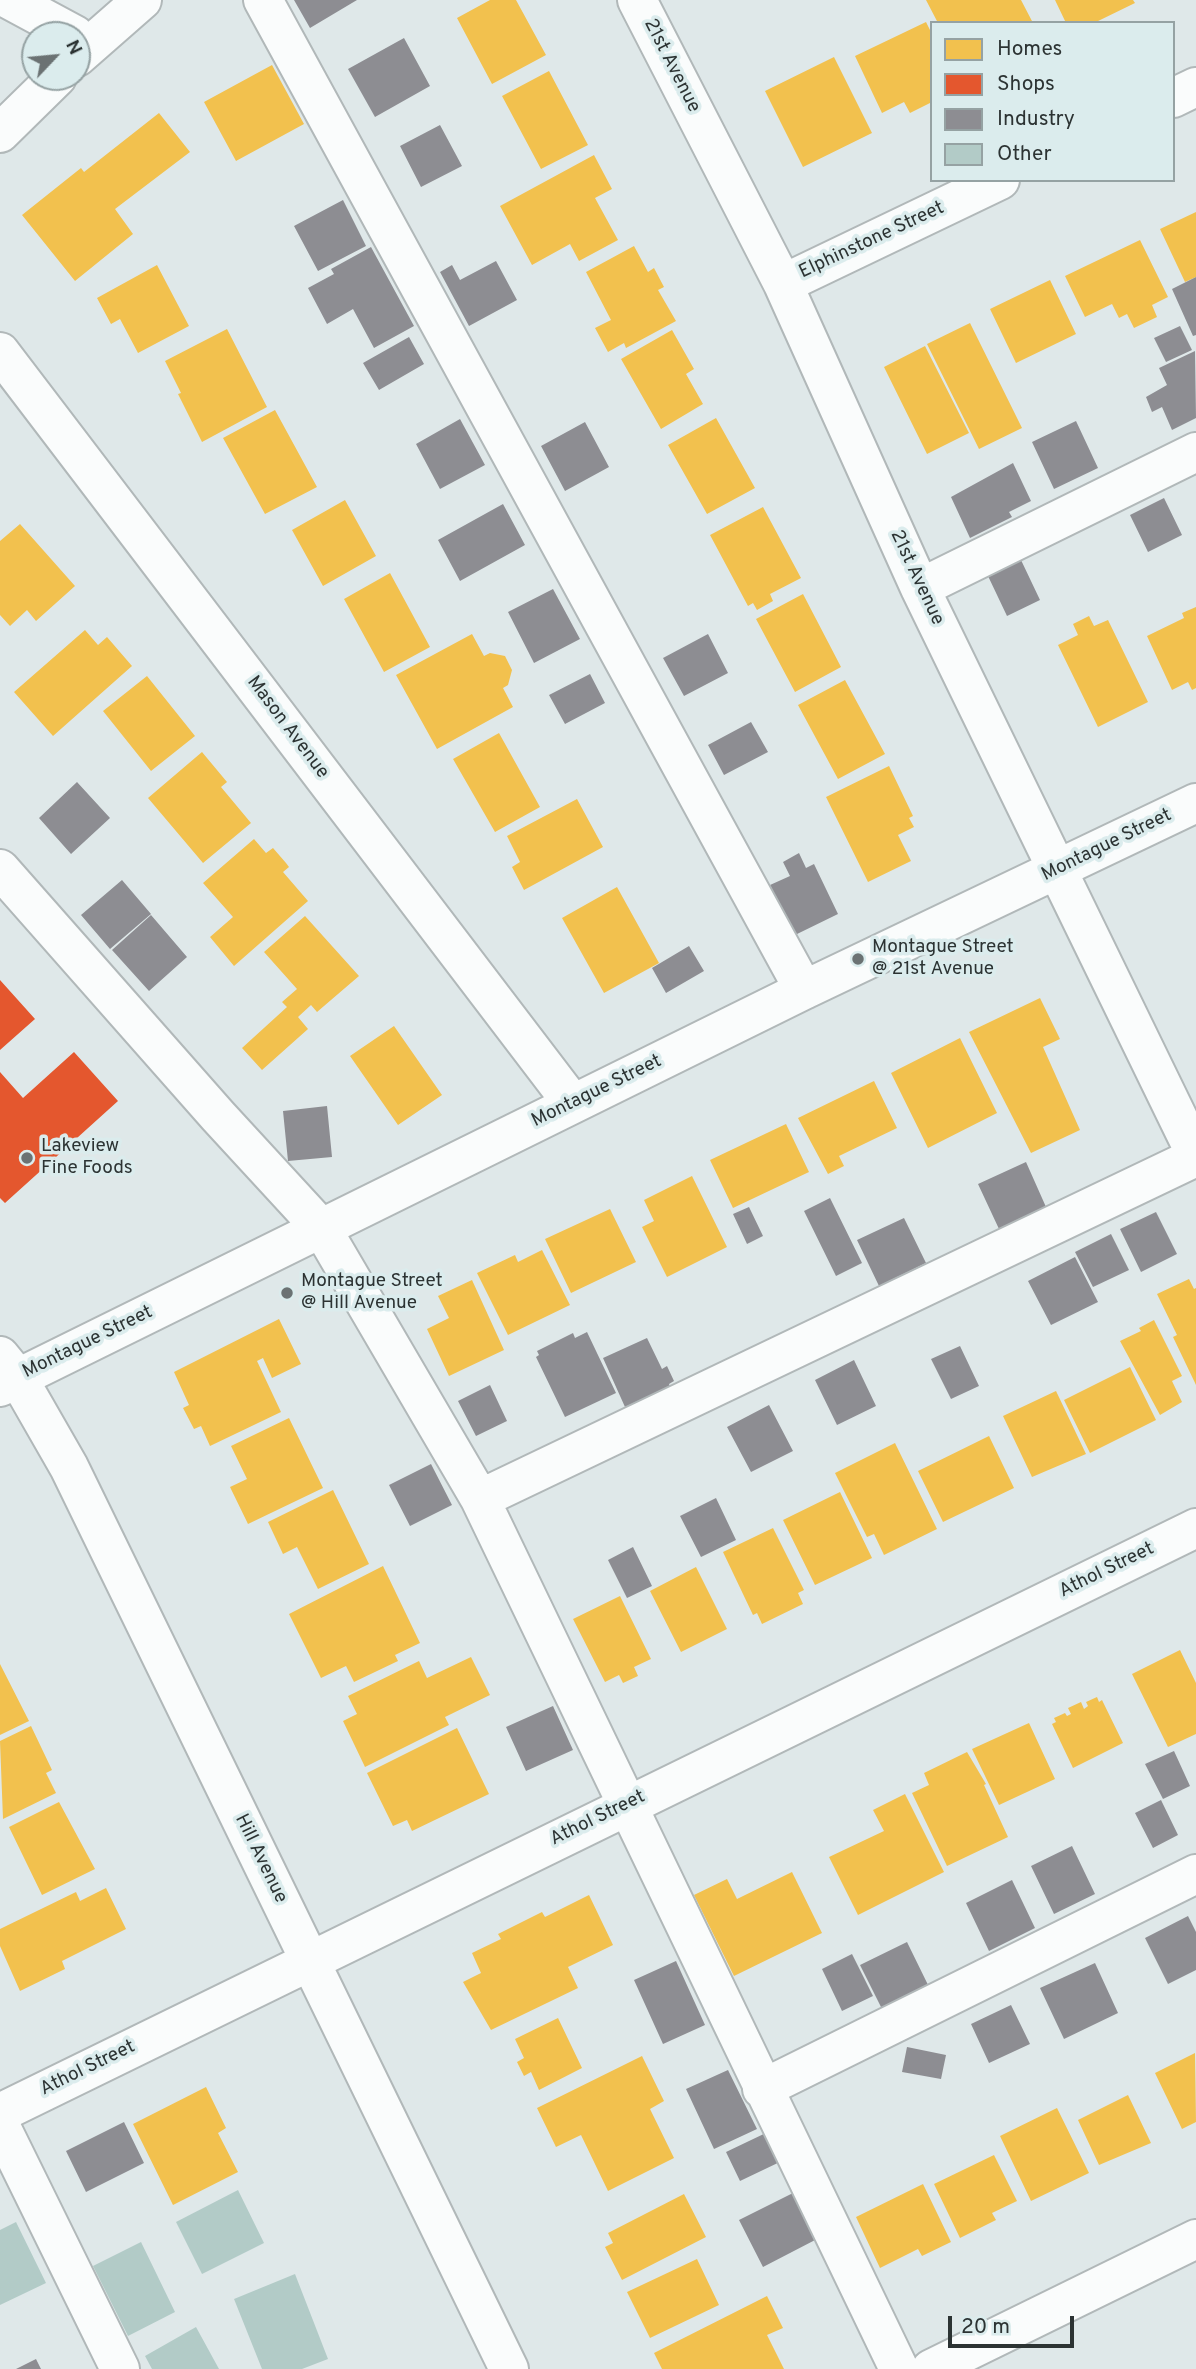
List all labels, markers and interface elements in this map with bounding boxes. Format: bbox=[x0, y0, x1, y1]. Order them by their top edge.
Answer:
street label: 21st Avenue bbox=[638, 15, 704, 117]
north arrow bbox=[21, 21, 91, 91]
legend bbox=[930, 21, 1175, 182]
text: N bbox=[59, 36, 87, 59]
text: Homes bbox=[997, 36, 1062, 63]
text: Shops bbox=[997, 71, 1055, 98]
text: Industry bbox=[997, 106, 1075, 133]
text: Other bbox=[997, 141, 1052, 168]
street label: Elphinstone Street bbox=[796, 197, 948, 285]
street label: 21st Avenue bbox=[884, 527, 948, 629]
street label: Mason Avenue bbox=[241, 672, 333, 784]
street label: Montague Street bbox=[1038, 805, 1176, 887]
place label: Montague Street @ 21st Avenue bbox=[872, 937, 1014, 981]
marker: Montague Street @ 21st Avenue bbox=[850, 951, 866, 967]
street label: Montague Street bbox=[528, 1051, 666, 1133]
place label: Lakeview Fine Foods bbox=[41, 1136, 133, 1180]
marker: Lakeview Fine Foods bbox=[19, 1150, 35, 1166]
place label: Montague Street @ Hill Avenue bbox=[301, 1271, 443, 1315]
marker: Montague Street @ Hill Avenue bbox=[279, 1285, 295, 1301]
street label: Montague Street bbox=[19, 1302, 157, 1384]
street label: Athol Street bbox=[1056, 1538, 1158, 1604]
street label: Athol Street bbox=[547, 1786, 649, 1852]
street label: Hill Avenue bbox=[229, 1811, 291, 1907]
street label: Athol Street bbox=[37, 2036, 139, 2102]
scale bar bbox=[951, 2302, 1077, 2346]
text: 20 m bbox=[961, 2314, 1010, 2341]

